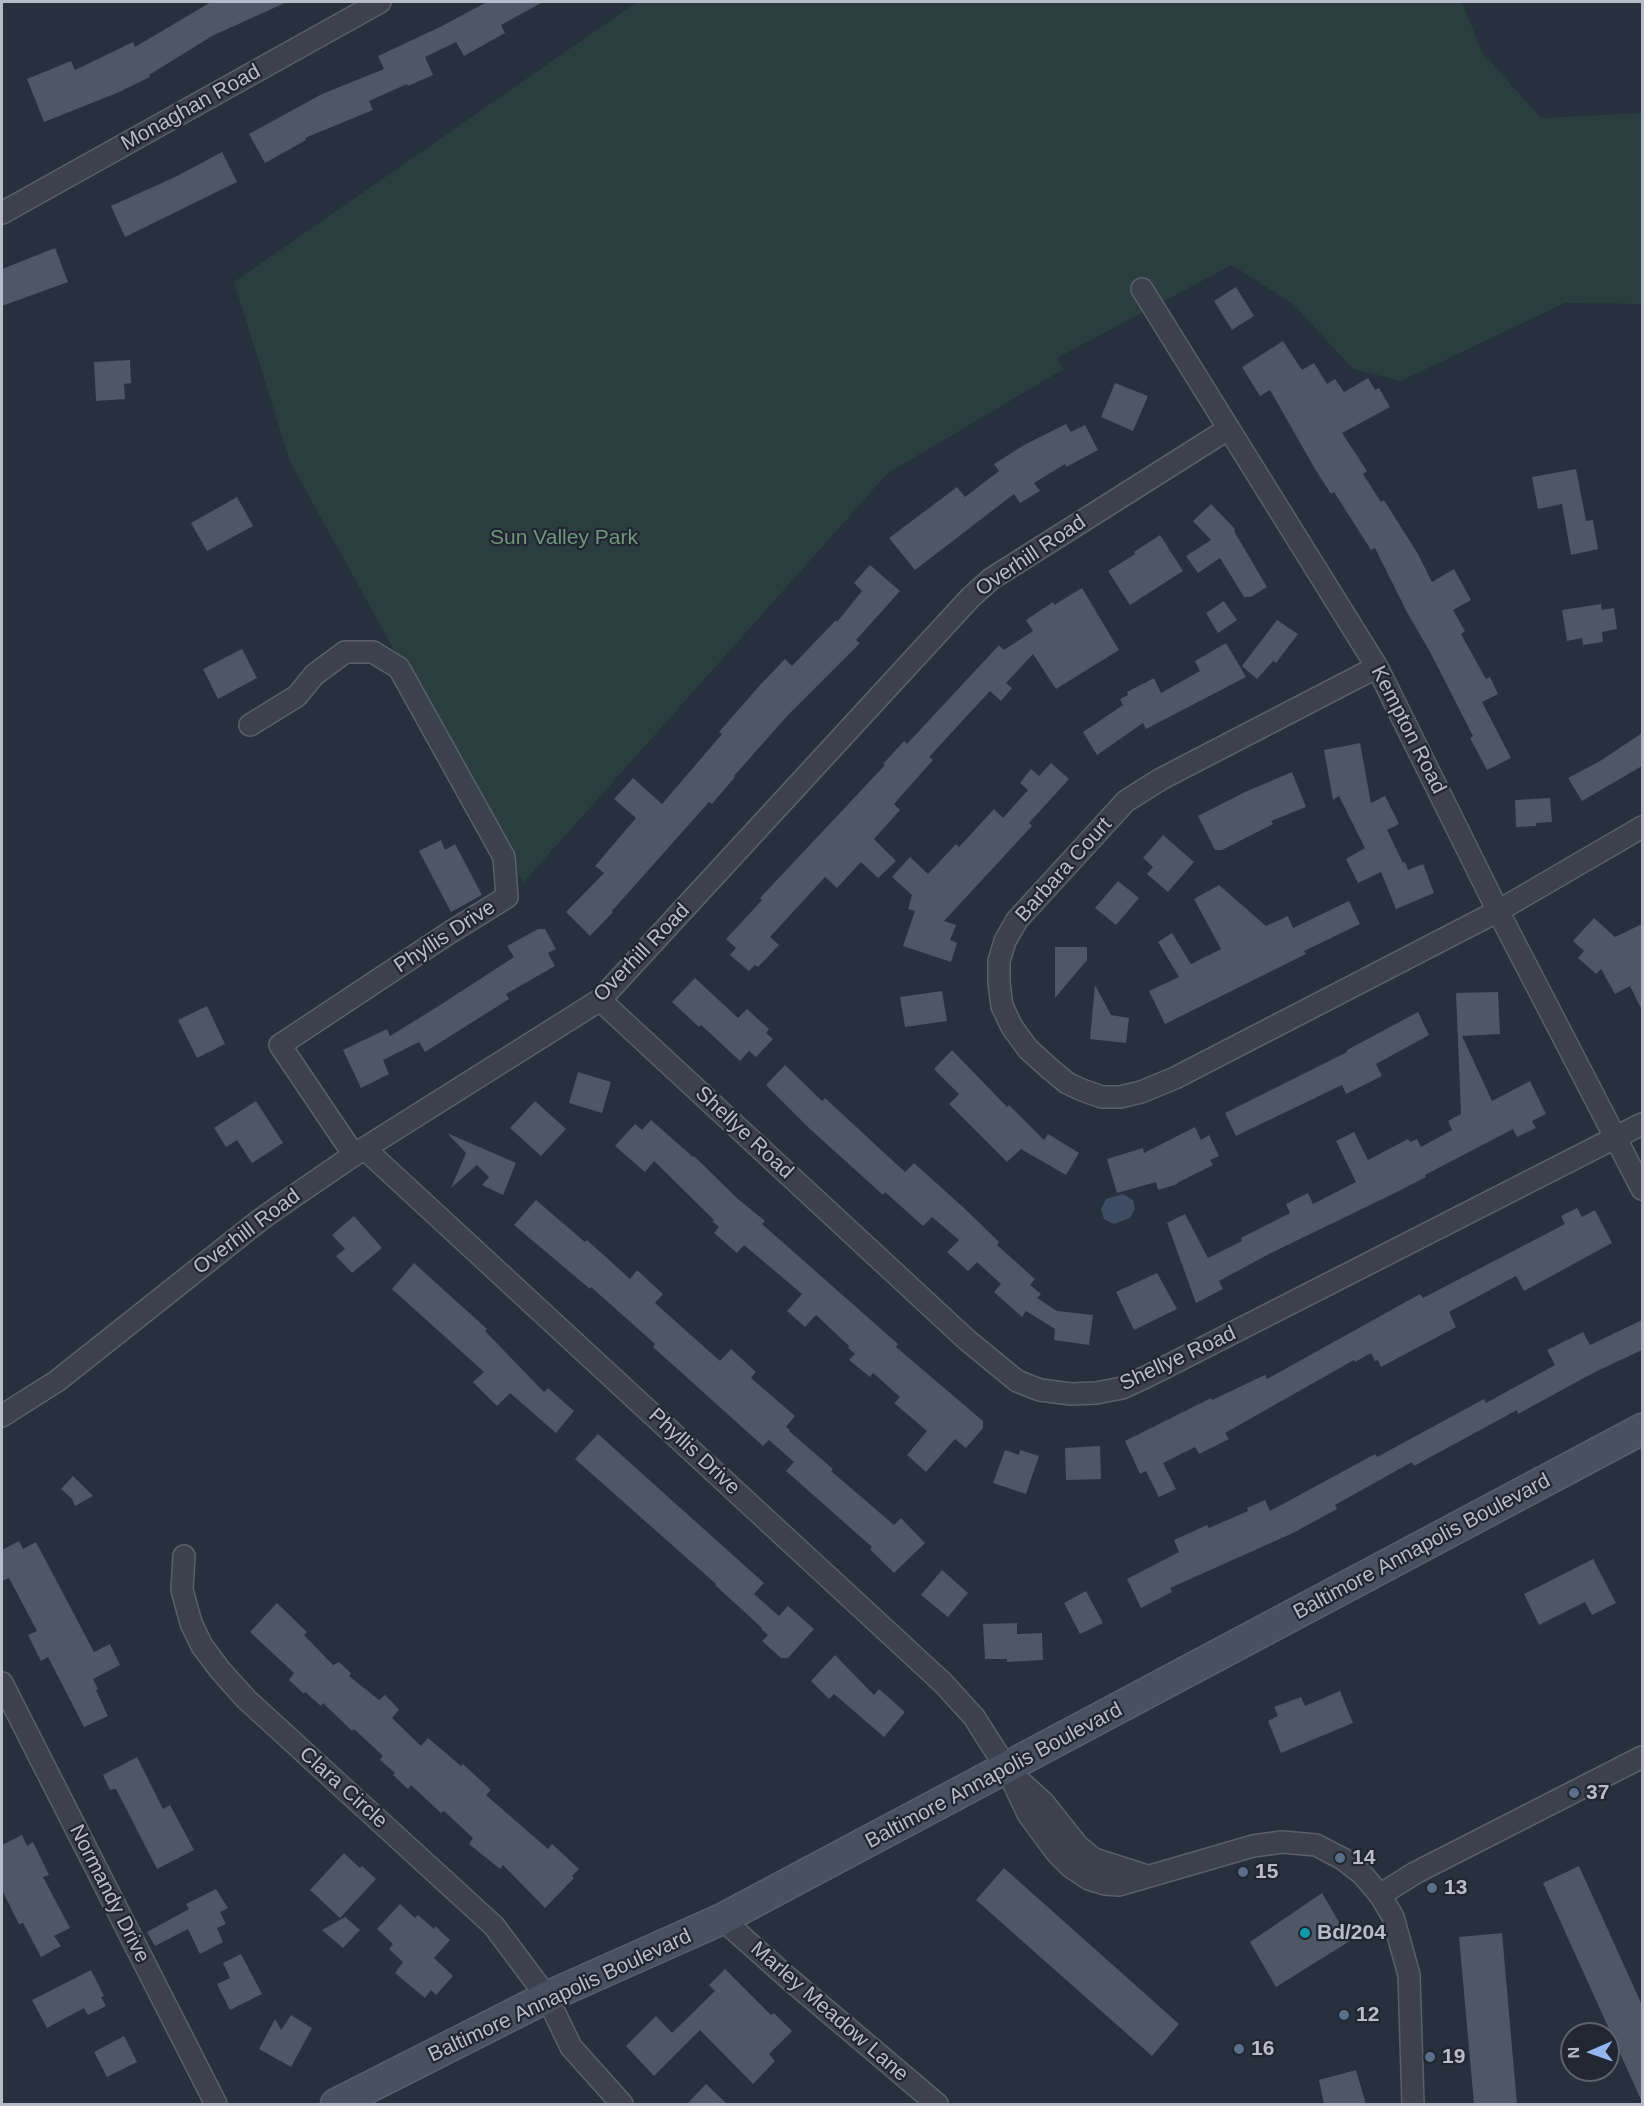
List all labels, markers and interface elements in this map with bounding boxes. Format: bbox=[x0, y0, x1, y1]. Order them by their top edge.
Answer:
street label: Monaghan Road bbox=[117, 59, 265, 157]
street label: Overhill Road bbox=[971, 510, 1091, 602]
park label: Sun Valley Park bbox=[490, 525, 638, 551]
street label: Kempton Road bbox=[1365, 662, 1451, 798]
street label: Barbara Court bbox=[1011, 813, 1117, 927]
street label: Phyllis Drive bbox=[390, 895, 500, 979]
street label: Overhill Road bbox=[589, 898, 695, 1008]
street label: Shellye Road bbox=[690, 1081, 798, 1185]
street label: Overhill Road bbox=[189, 1184, 305, 1280]
street label: Shellye Road bbox=[1116, 1321, 1240, 1397]
street label: Phyllis Drive bbox=[643, 1403, 745, 1501]
street label: Baltimore Annapolis Boulevard bbox=[1289, 1468, 1555, 1626]
street label: Baltimore Annapolis Boulevard bbox=[861, 1697, 1127, 1855]
street label: Clara Circle bbox=[294, 1742, 392, 1834]
place label: 37 bbox=[1586, 1780, 1609, 1806]
marker: 37 bbox=[1567, 1786, 1581, 1800]
street label: Normandy Drive bbox=[63, 1821, 155, 1967]
place label: 14 bbox=[1352, 1845, 1375, 1871]
marker: 14 bbox=[1333, 1851, 1347, 1865]
place label: 15 bbox=[1255, 1859, 1278, 1885]
marker: 15 bbox=[1236, 1865, 1250, 1879]
place label: 13 bbox=[1444, 1875, 1467, 1901]
marker: 13 bbox=[1425, 1881, 1439, 1895]
place label: Bd/204 bbox=[1317, 1920, 1386, 1946]
street label: Baltimore Annapolis Boulevard bbox=[425, 1924, 695, 2068]
marker: Bd/204 bbox=[1298, 1926, 1312, 1940]
street label: Marley Meadow Lane bbox=[745, 1937, 913, 2087]
place label: 12 bbox=[1356, 2002, 1379, 2028]
marker: 12 bbox=[1337, 2008, 1351, 2022]
north arrow bbox=[1560, 2022, 1620, 2082]
place label: 16 bbox=[1251, 2036, 1274, 2062]
marker: 16 bbox=[1232, 2042, 1246, 2056]
place label: 19 bbox=[1442, 2044, 1465, 2070]
text: N bbox=[1565, 2047, 1582, 2059]
marker: 19 bbox=[1423, 2050, 1437, 2064]

